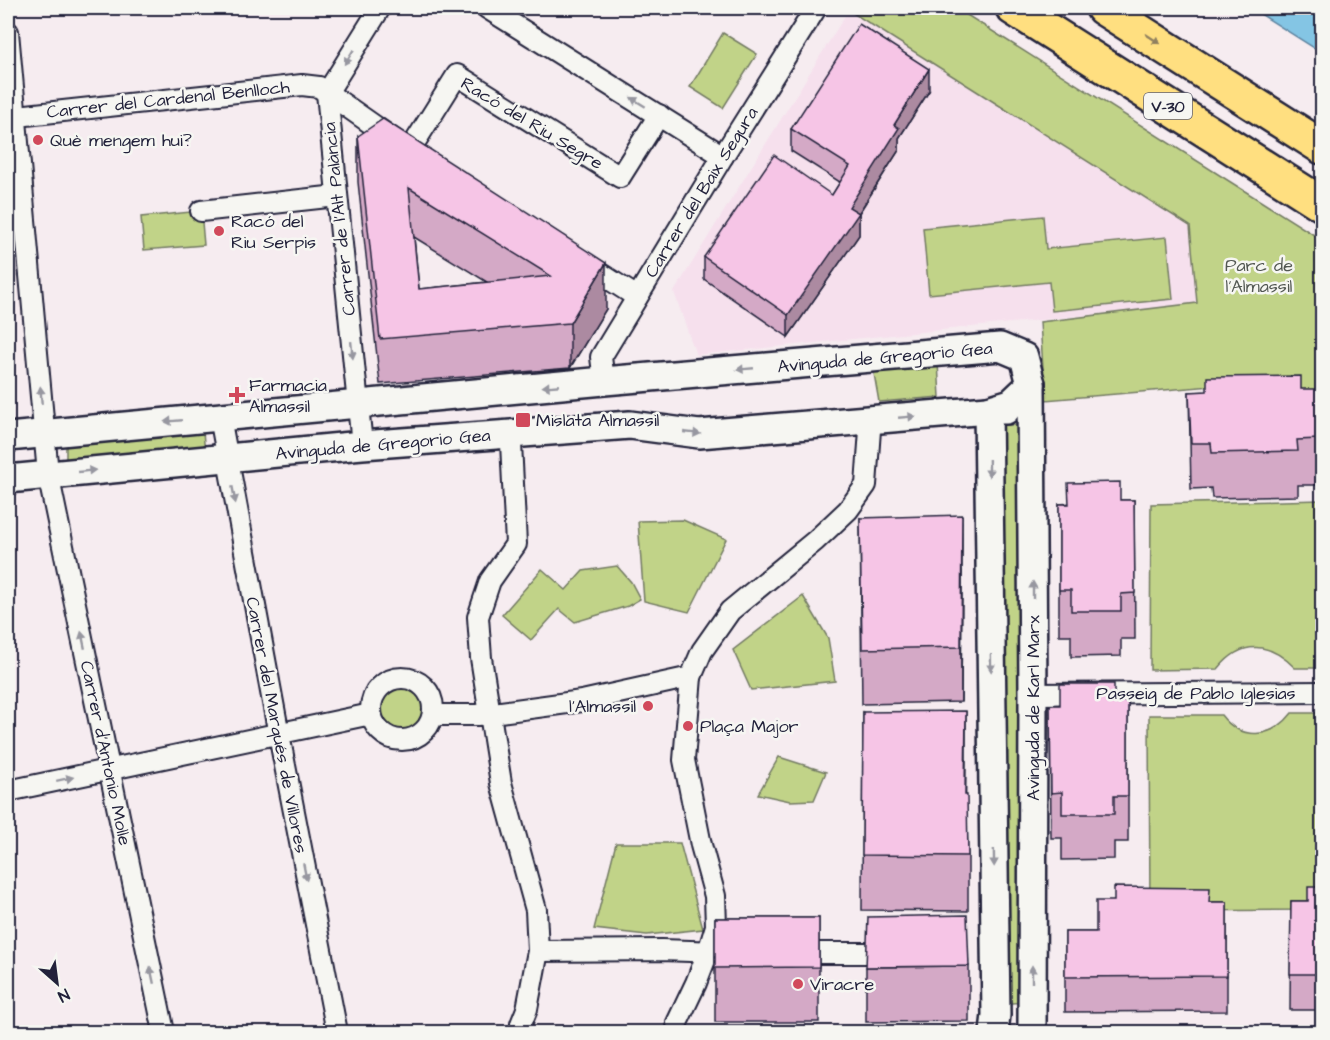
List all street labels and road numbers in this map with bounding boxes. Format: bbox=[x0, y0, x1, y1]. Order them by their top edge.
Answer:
street label: Racó del Riu Segre bbox=[455, 71, 608, 177]
street label: Carrer del Cardenal Benlloch bbox=[45, 74, 291, 125]
road number: V-30 bbox=[1144, 93, 1192, 119]
street label: Carrer del Baix Segura bbox=[639, 102, 765, 283]
street label: Carrer de l'Alt Palància bbox=[317, 121, 362, 317]
street label: Avinguda de Gregorio Gea bbox=[777, 336, 994, 380]
street label: Avinguda de Gregorio Gea bbox=[275, 423, 492, 467]
street label: Carrer del Marqués de Villores bbox=[239, 595, 314, 855]
street label: Avinguda de Karl Marx bbox=[1021, 615, 1047, 801]
street label: Carrer d'Antonio Molle bbox=[74, 658, 137, 848]
street label: Passeig de Pablo Iglesias bbox=[1096, 681, 1296, 707]

